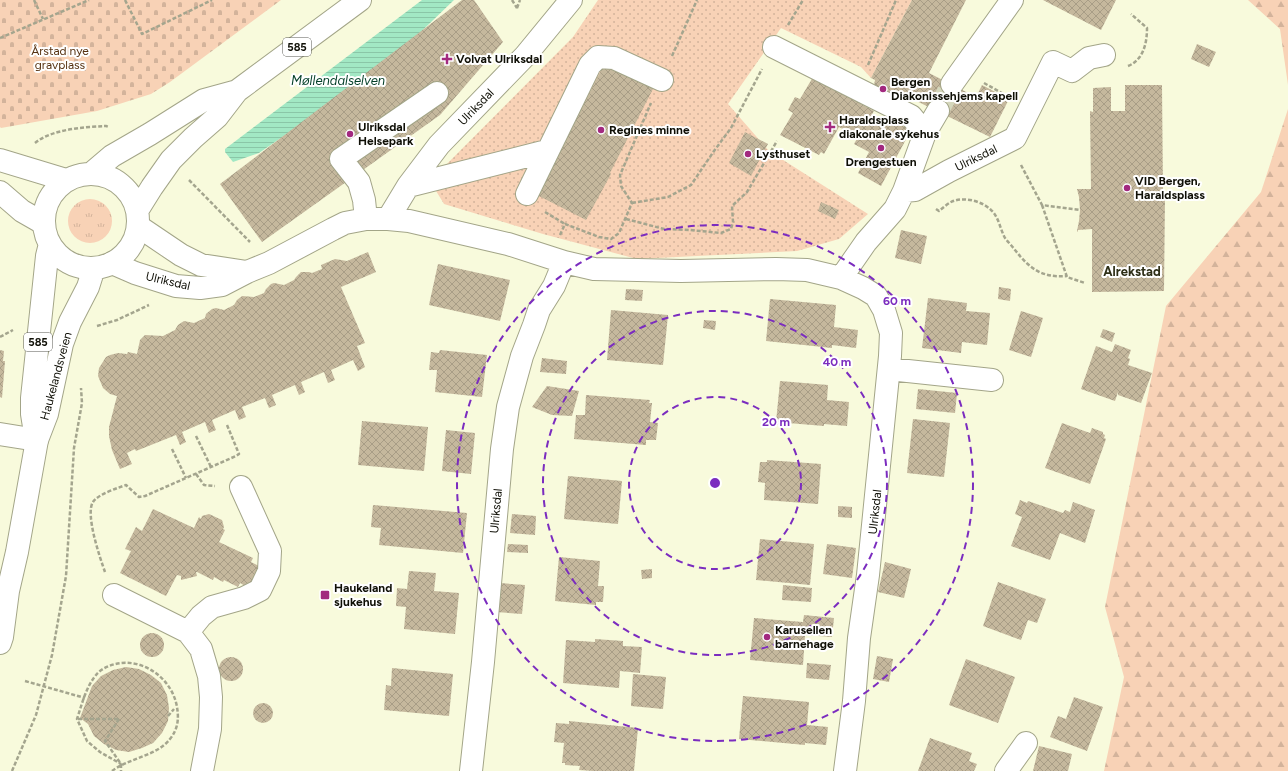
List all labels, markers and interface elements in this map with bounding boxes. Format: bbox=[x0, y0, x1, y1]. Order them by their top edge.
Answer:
road number: 585 bbox=[283, 38, 311, 56]
park label: Årstad nye gravplass bbox=[31, 44, 89, 72]
place label: Volvat Ulriksdal bbox=[456, 52, 542, 66]
marker: Volvat Ulriksdal bbox=[441, 53, 453, 65]
water label: Møllendalselven bbox=[291, 73, 385, 88]
place label: Bergen Diakonissehjems kapell bbox=[891, 75, 1018, 103]
marker: Bergen Diakonissehjems kapell bbox=[878, 84, 888, 94]
street label: Ulriksdal bbox=[455, 86, 497, 128]
place label: Haraldsplass diakonale sykehus bbox=[839, 113, 939, 141]
place label: Ulriksdal Helsepark bbox=[358, 120, 414, 148]
marker: Haraldsplass diakonale sykehus bbox=[824, 121, 836, 133]
place label: Regines minne bbox=[609, 123, 690, 137]
marker: Regines minne bbox=[596, 125, 606, 135]
marker: Ulriksdal Helsepark bbox=[345, 129, 355, 139]
street label: Ulriksdal bbox=[953, 142, 999, 174]
marker: Drengestuen bbox=[876, 143, 886, 153]
place label: Lysthuset bbox=[756, 147, 810, 161]
marker: Lysthuset bbox=[743, 149, 753, 159]
place label: Drengestuen bbox=[846, 155, 917, 169]
place label: VID Bergen, Haraldsplass bbox=[1135, 174, 1205, 202]
marker: VID Bergen, Haraldsplass bbox=[1122, 183, 1132, 193]
district label: Alrekstad bbox=[1103, 264, 1161, 279]
street label: Ulriksdal bbox=[144, 269, 192, 293]
text: 60 m bbox=[883, 294, 911, 308]
street label: Haukelandsveien bbox=[37, 330, 75, 422]
road number: 585 bbox=[24, 333, 52, 351]
text: 40 m bbox=[823, 355, 851, 369]
text: 20 m bbox=[762, 415, 790, 429]
centre of rings bbox=[708, 476, 722, 490]
street label: Ulriksdal bbox=[487, 488, 505, 534]
street label: Ulriksdal bbox=[866, 489, 884, 535]
place label: Haukeland sjukehus bbox=[334, 581, 392, 609]
marker: Haukeland sjukehus bbox=[319, 589, 331, 601]
place label: Karusellen barnehage bbox=[775, 623, 834, 651]
marker: Karusellen barnehage bbox=[762, 632, 772, 642]

